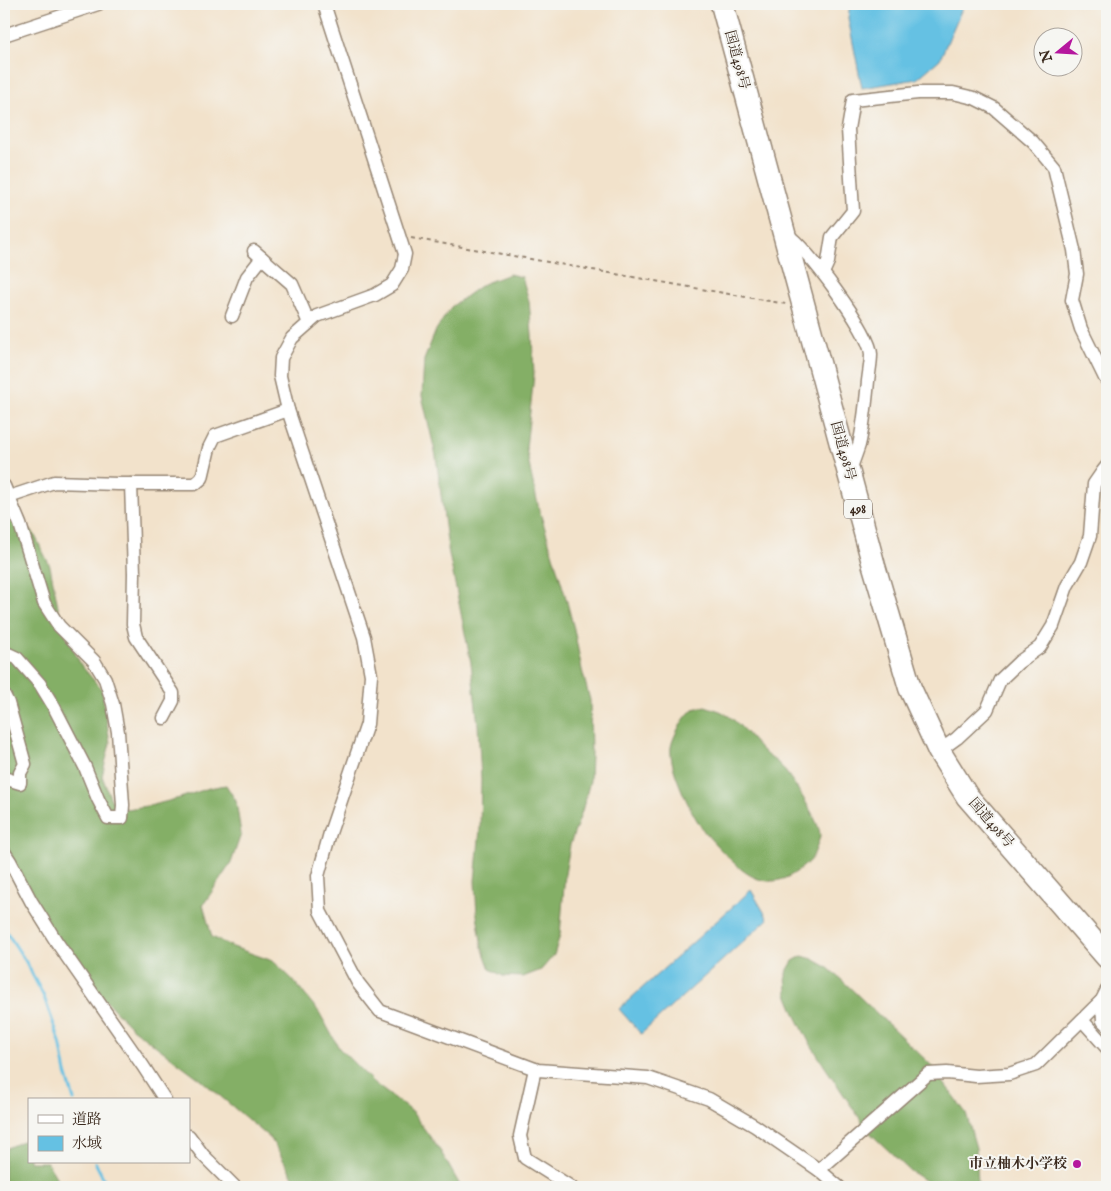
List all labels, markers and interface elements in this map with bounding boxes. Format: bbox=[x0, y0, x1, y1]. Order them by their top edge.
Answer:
street label: 国道498号 bbox=[720, 28, 754, 92]
north arrow bbox=[1034, 28, 1084, 78]
text: N bbox=[1036, 47, 1057, 65]
street label: 国道498号 bbox=[826, 419, 860, 483]
road number: 498 bbox=[844, 499, 872, 518]
street label: 国道498号 bbox=[964, 794, 1018, 852]
legend bbox=[28, 1098, 190, 1164]
text: 道路 bbox=[72, 1110, 102, 1129]
text: 水域 bbox=[72, 1134, 102, 1153]
place label: 市立柚木小学校 bbox=[969, 1155, 1067, 1173]
marker: 市立柚木小学校 bbox=[1071, 1158, 1083, 1170]

